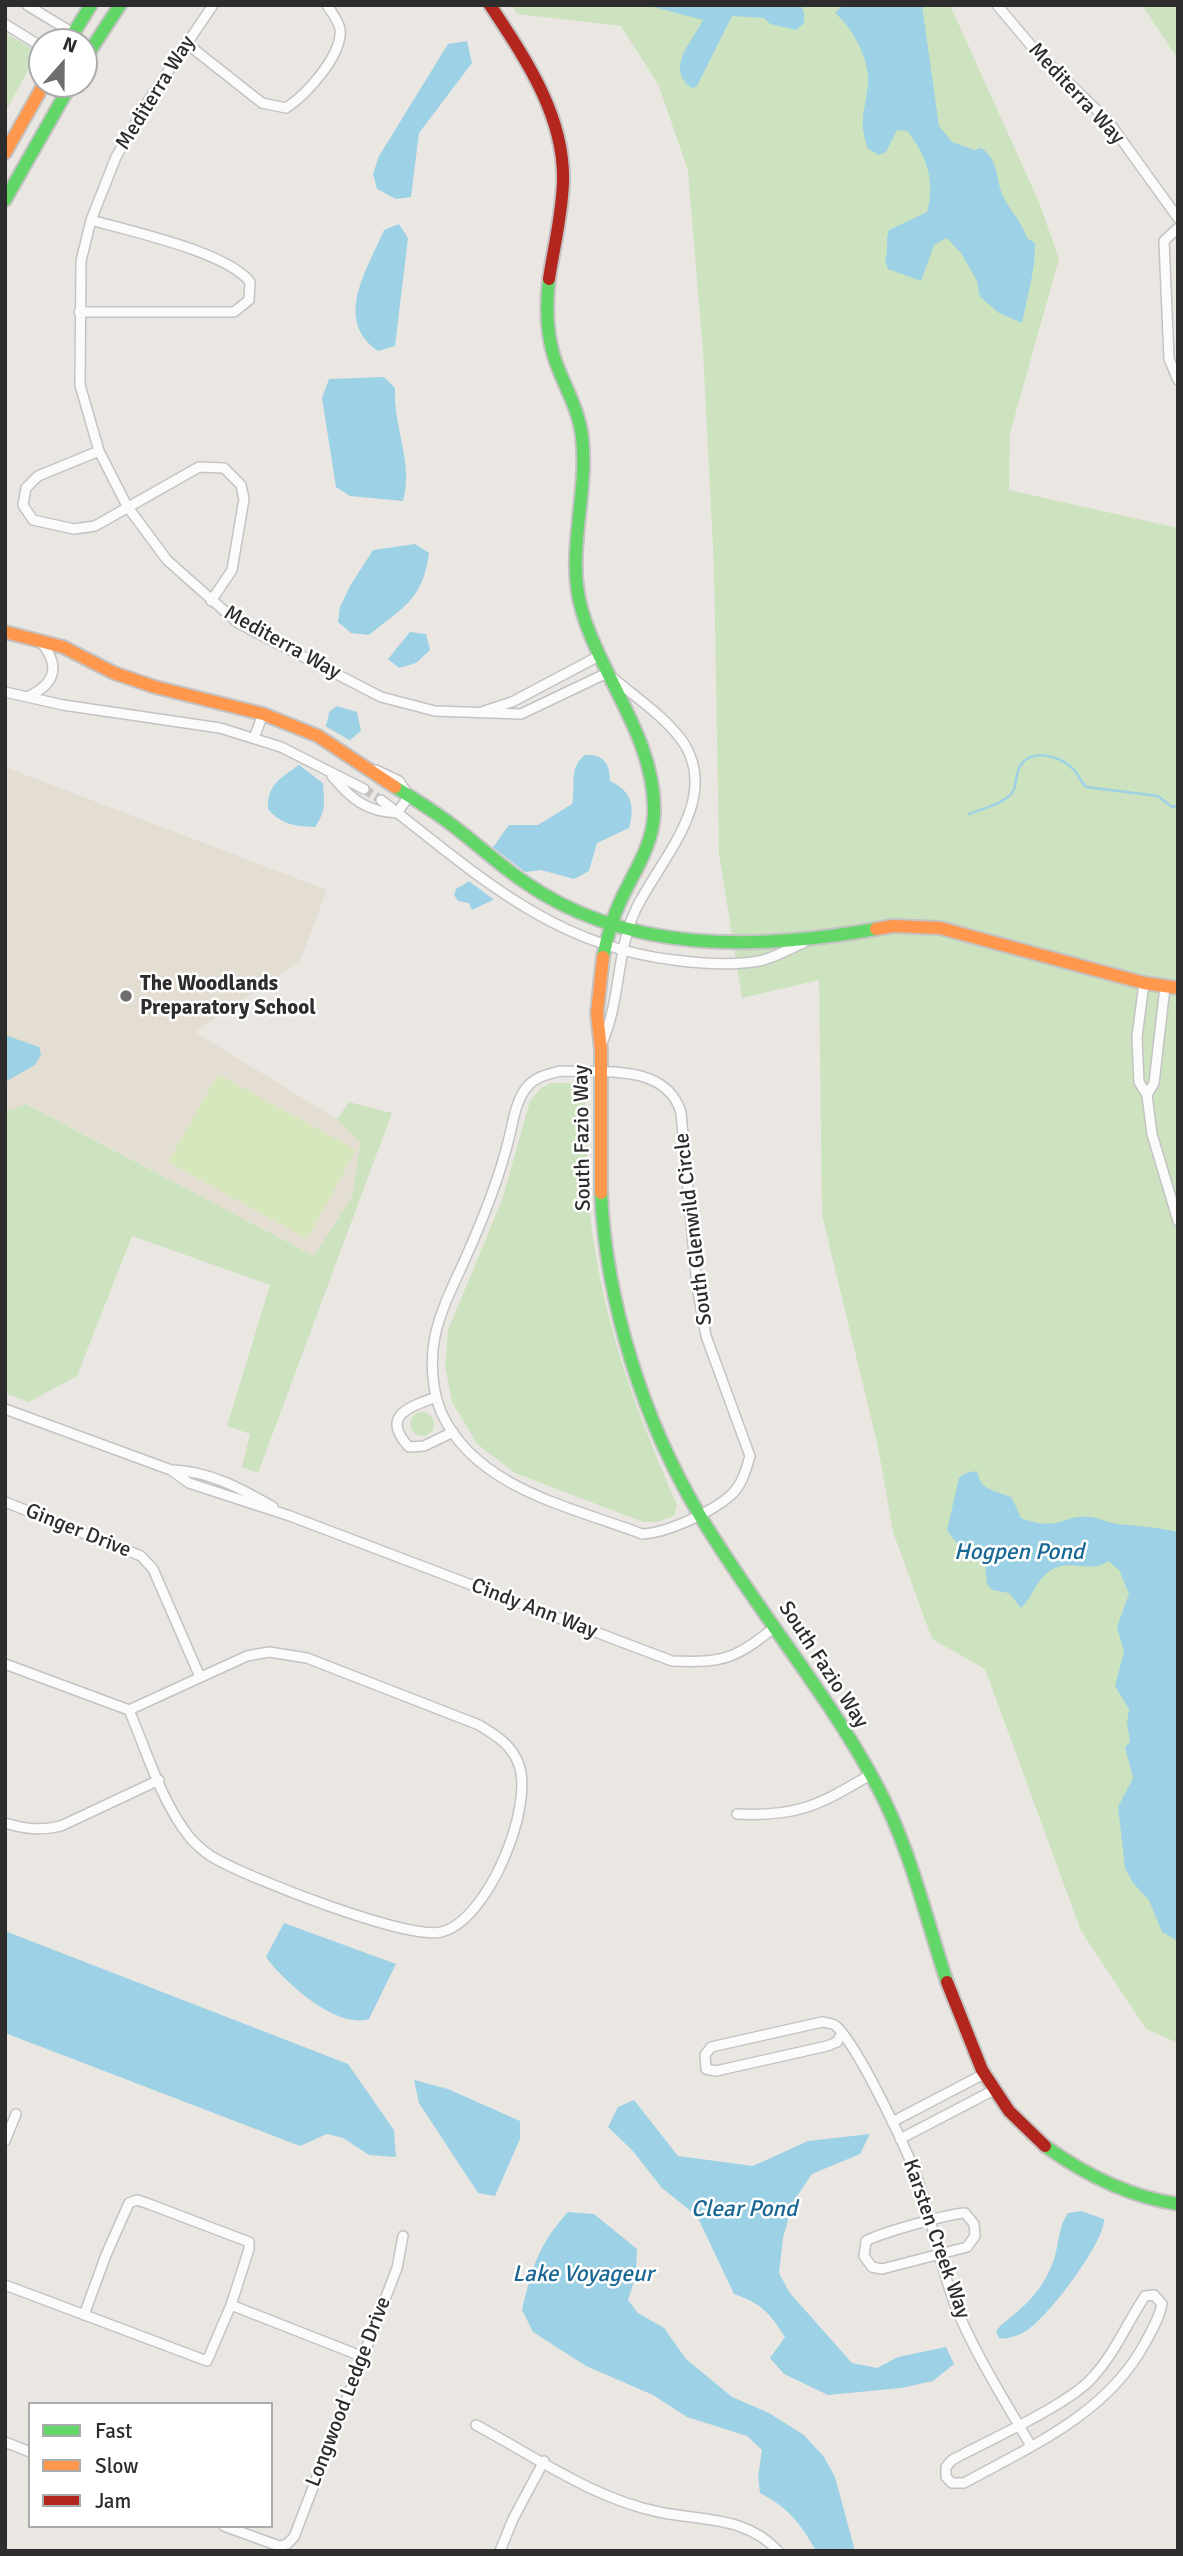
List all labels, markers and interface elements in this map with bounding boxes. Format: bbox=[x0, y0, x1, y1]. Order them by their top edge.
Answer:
north arrow bbox=[28, 28, 98, 98]
street label: Mediterra Way bbox=[111, 31, 201, 155]
text: N bbox=[59, 32, 80, 59]
street label: Mediterra Way bbox=[1023, 38, 1129, 150]
street label: Mediterra Way bbox=[219, 601, 345, 685]
place label: The Woodlands Preparatory School bbox=[140, 971, 316, 1021]
marker: The Woodlands Preparatory School bbox=[118, 988, 134, 1004]
street label: South Fazio Way bbox=[569, 1065, 597, 1211]
street label: South Glenwild Circle bbox=[670, 1131, 718, 1327]
street label: Ginger Drive bbox=[22, 1498, 134, 1564]
water label: Hogpen Pond bbox=[954, 1539, 1084, 1567]
street label: Cindy Ann Way bbox=[467, 1573, 601, 1645]
street label: South Fazio Way bbox=[773, 1597, 873, 1733]
street label: Karsten Creek Way bbox=[897, 2156, 975, 2322]
water label: Clear Pond bbox=[691, 2196, 797, 2224]
water label: Lake Voyageur bbox=[512, 2261, 654, 2289]
street label: Longwood Ledge Drive bbox=[301, 2293, 397, 2491]
legend bbox=[28, 2402, 273, 2528]
text: Fast bbox=[95, 2418, 132, 2444]
text: Slow bbox=[95, 2453, 139, 2479]
text: Jam bbox=[95, 2488, 131, 2514]

